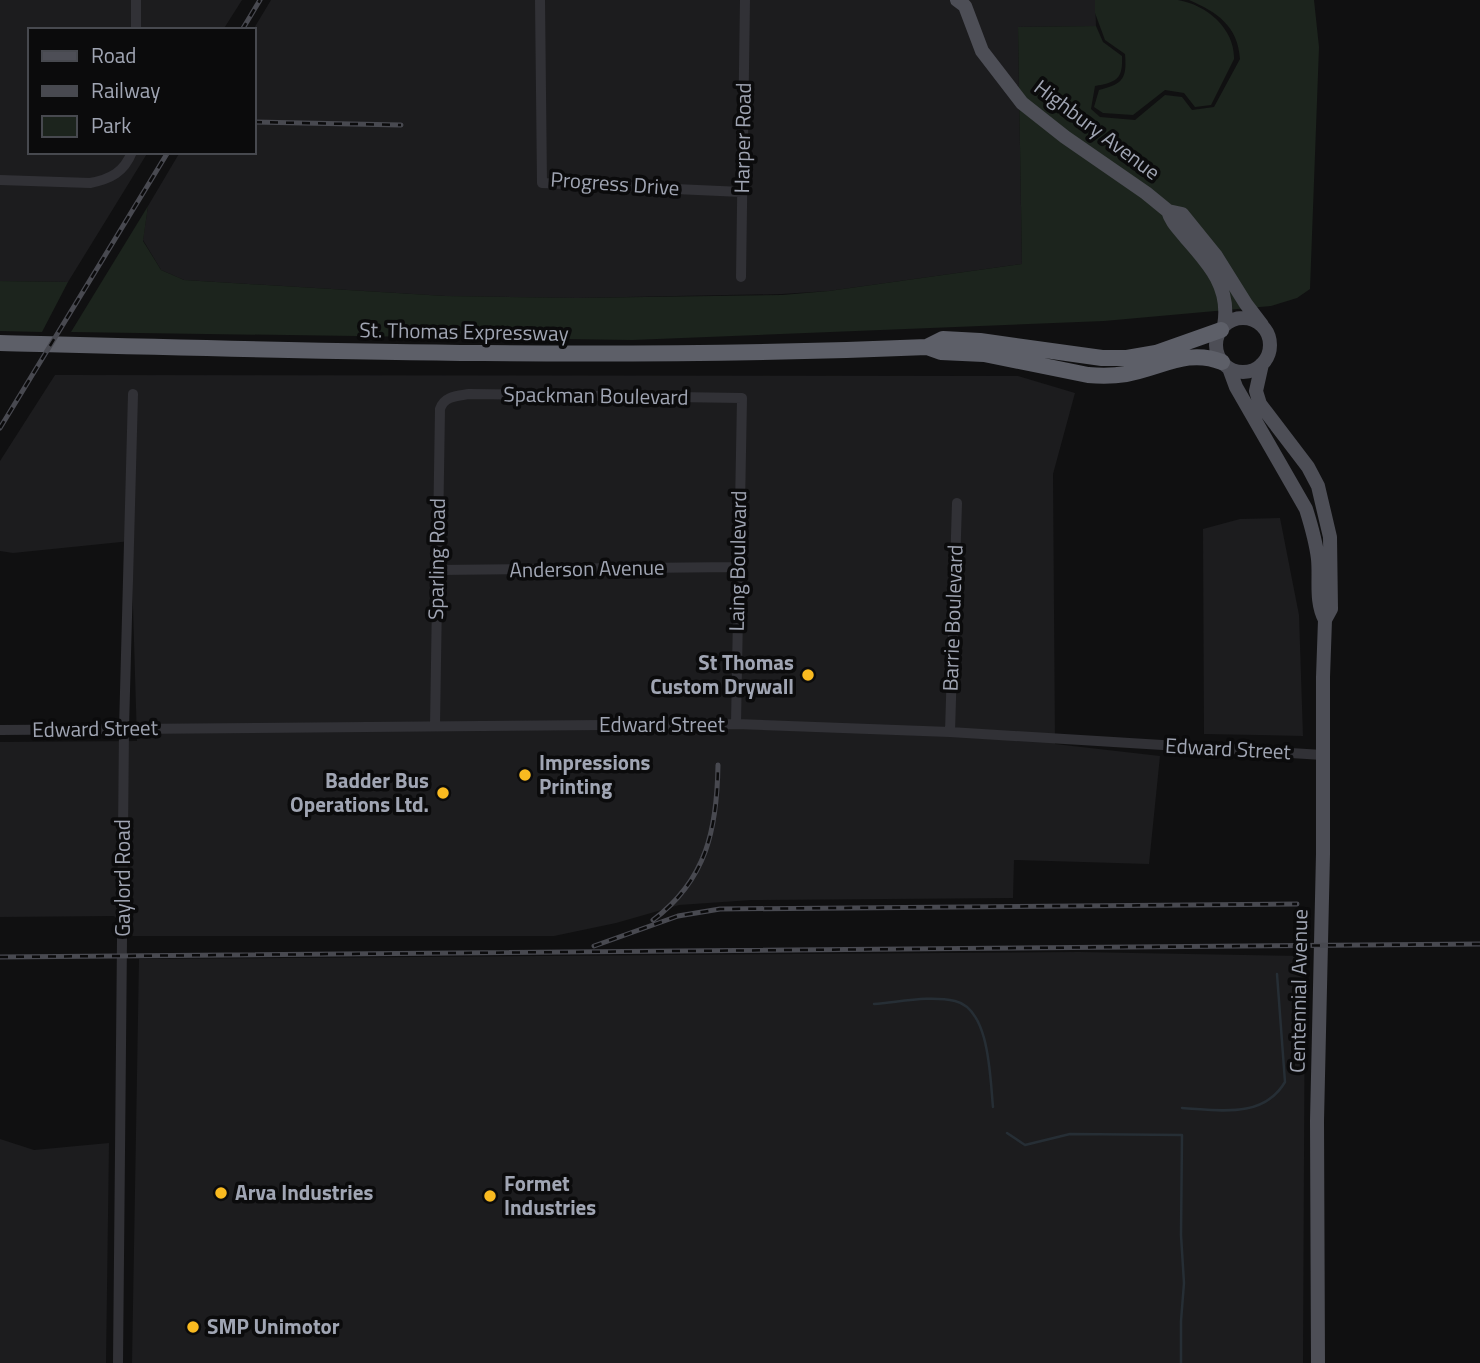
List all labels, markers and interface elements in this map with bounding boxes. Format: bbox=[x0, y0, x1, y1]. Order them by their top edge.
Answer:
legend bbox=[28, 28, 256, 154]
text: Road bbox=[91, 39, 136, 71]
street label: Highbury Avenue bbox=[1028, 71, 1167, 187]
text: Railway bbox=[91, 74, 160, 106]
street label: Harper Road bbox=[725, 82, 759, 194]
text: Park bbox=[91, 109, 131, 141]
street label: Progress Drive bbox=[550, 163, 681, 203]
street label: St. Thomas Expressway bbox=[359, 313, 569, 349]
street label: Spackman Boulevard bbox=[503, 377, 689, 413]
street label: Laing Boulevard bbox=[720, 490, 754, 632]
street label: Sparling Road bbox=[419, 498, 453, 620]
street label: Barrie Boulevard bbox=[933, 544, 971, 692]
street label: Anderson Avenue bbox=[509, 551, 665, 585]
place label: St Thomas Custom Drywall bbox=[650, 646, 794, 702]
marker: St Thomas Custom Drywall bbox=[800, 667, 816, 683]
street label: Edward Street bbox=[599, 708, 726, 740]
street label: Edward Street bbox=[32, 711, 159, 745]
street label: Edward Street bbox=[1164, 729, 1292, 767]
place label: Impressions Printing bbox=[539, 746, 651, 802]
place label: Badder Bus Operations Ltd. bbox=[290, 764, 429, 820]
marker: Impressions Printing bbox=[517, 767, 533, 783]
marker: Badder Bus Operations Ltd. bbox=[435, 785, 451, 801]
street label: Gaylord Road bbox=[106, 819, 138, 937]
street label: Centennial Avenue bbox=[1281, 909, 1315, 1073]
place label: Formet Industries bbox=[504, 1167, 596, 1223]
place label: Arva Industries bbox=[235, 1176, 373, 1208]
marker: Arva Industries bbox=[213, 1185, 229, 1201]
marker: Formet Industries bbox=[482, 1188, 498, 1204]
place label: SMP Unimotor bbox=[207, 1310, 340, 1342]
marker: SMP Unimotor bbox=[185, 1319, 201, 1335]

